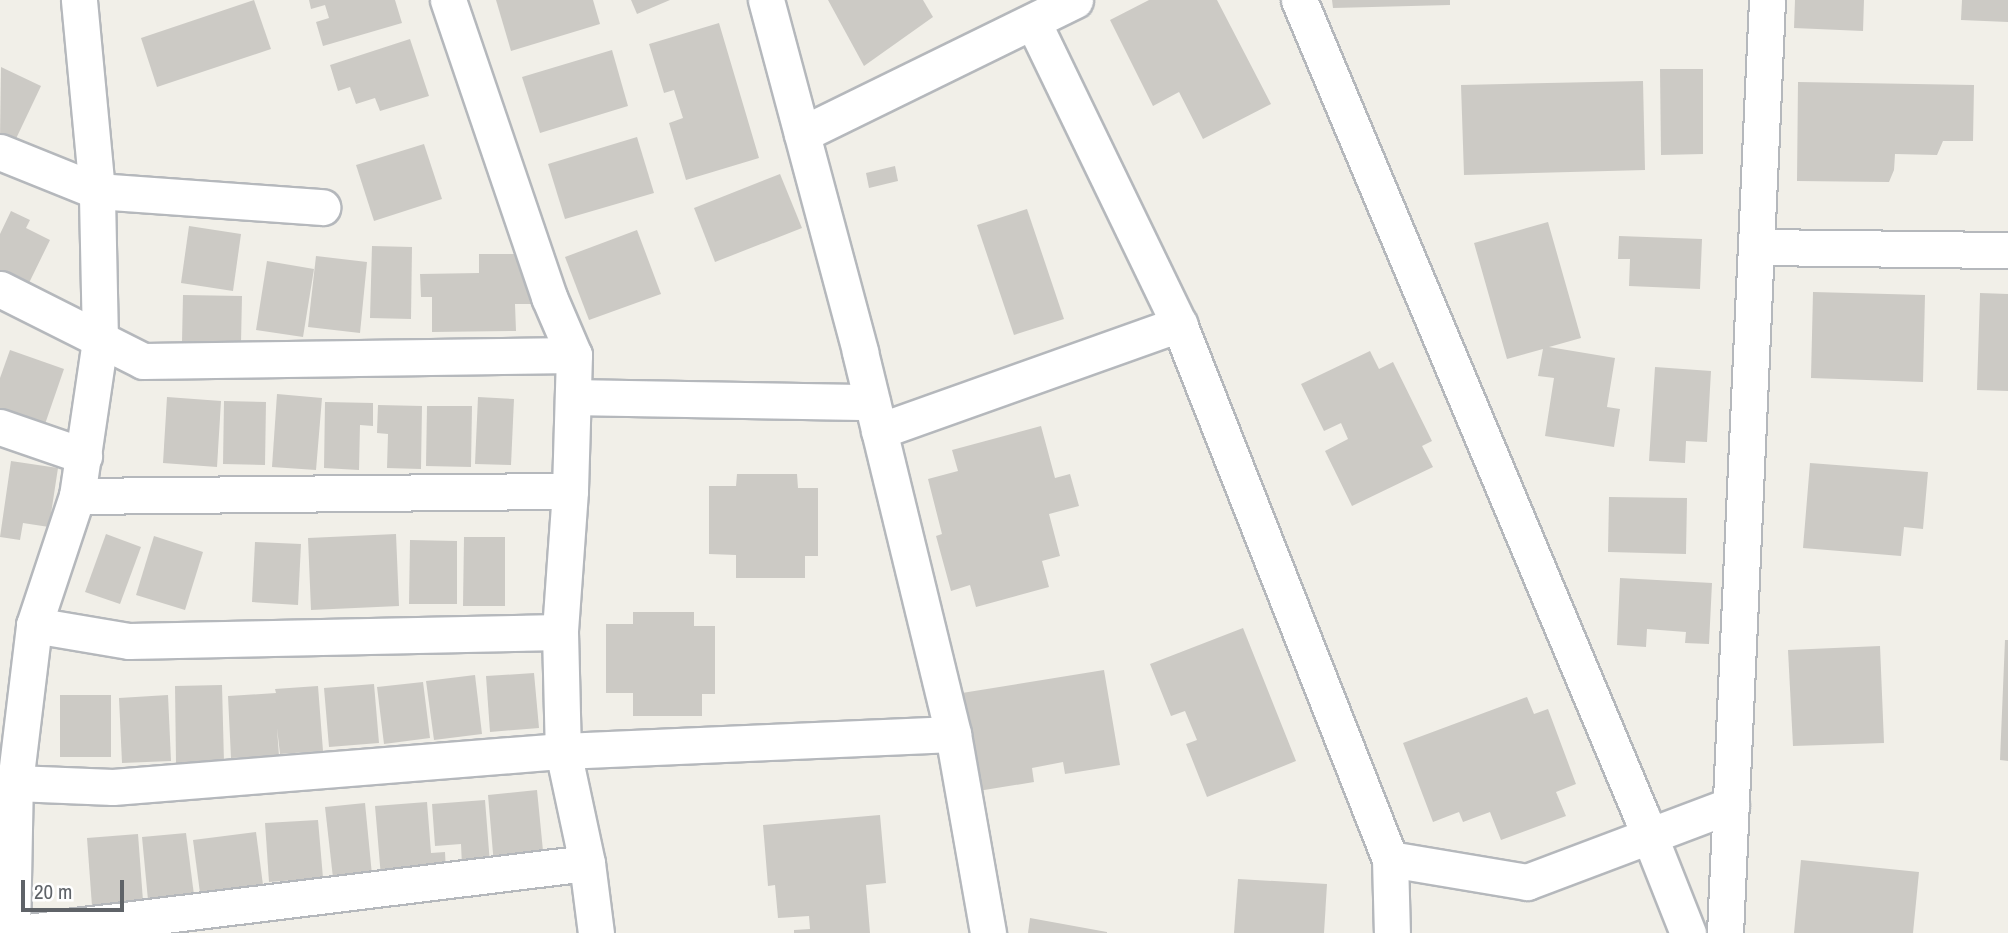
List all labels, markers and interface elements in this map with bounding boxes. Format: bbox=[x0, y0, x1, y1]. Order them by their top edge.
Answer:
scale bar bbox=[24, 866, 128, 910]
text: 20 m bbox=[34, 877, 72, 906]

